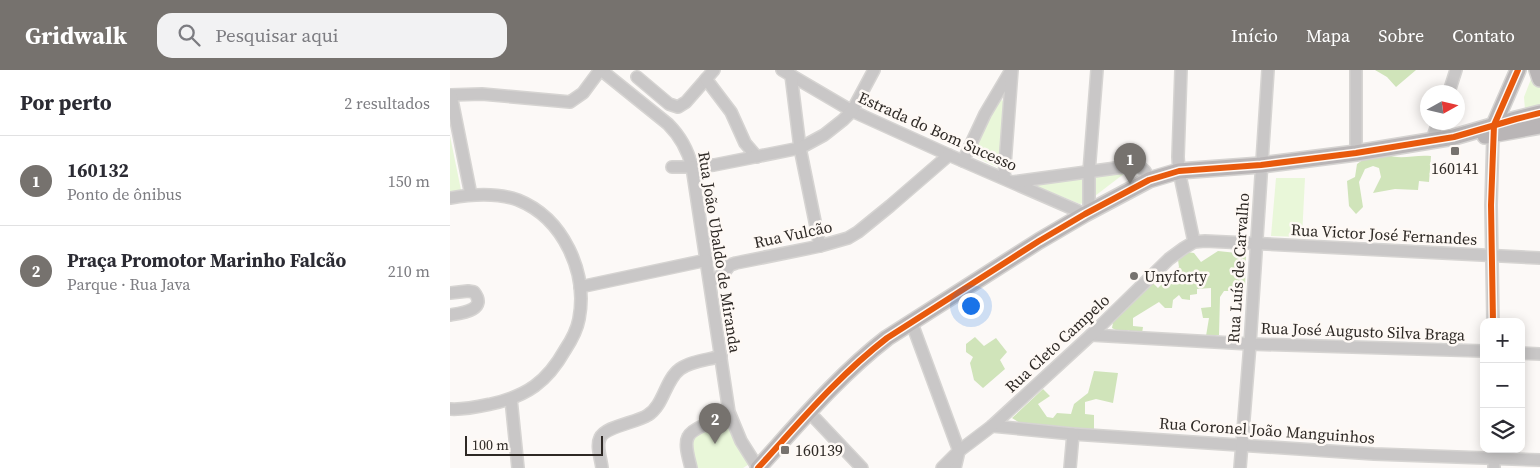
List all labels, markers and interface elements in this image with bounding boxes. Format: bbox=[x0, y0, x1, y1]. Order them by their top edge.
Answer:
search box bbox=[157, 13, 507, 58]
text: Gridwalk bbox=[25, 19, 127, 52]
icon: search bbox=[175, 21, 203, 49]
text: Pesquisar aqui bbox=[215, 22, 338, 48]
text: Início bbox=[1231, 23, 1278, 48]
text: Mapa bbox=[1306, 23, 1350, 48]
text: Sobre bbox=[1378, 23, 1424, 48]
text: Contato bbox=[1452, 23, 1515, 48]
north arrow bbox=[1420, 85, 1465, 130]
street label: Estrada do Bom Sucesso bbox=[855, 86, 1021, 176]
text: Por perto bbox=[20, 88, 112, 117]
text: 2 resultados bbox=[344, 92, 430, 114]
pin: 1 bbox=[1114, 143, 1146, 184]
marker: 160141 bbox=[1449, 145, 1461, 157]
street label: Rua João Ubaldo de Miranda bbox=[693, 150, 747, 355]
text: 160132 bbox=[67, 157, 129, 183]
place label: 160141 bbox=[1431, 157, 1479, 179]
text: 1 bbox=[32, 170, 40, 192]
text: 150 m bbox=[388, 170, 430, 192]
text: Ponto de ônibus bbox=[67, 183, 182, 205]
street label: Rua Luís de Carvalho bbox=[1222, 192, 1254, 344]
street label: Rua Vulcão bbox=[752, 215, 834, 253]
street label: Rua Victor José Fernandes bbox=[1290, 218, 1478, 250]
text: Praça Promotor Marinho Falcão bbox=[67, 247, 346, 273]
text: 2 bbox=[32, 260, 40, 282]
text: 210 m bbox=[388, 260, 430, 282]
place label: Unyforty bbox=[1144, 265, 1208, 287]
marker: Unyforty bbox=[1128, 270, 1140, 282]
text: Parque · Rua Java bbox=[67, 273, 190, 295]
street label: Rua Cleto Campelo bbox=[1000, 289, 1114, 397]
your location bbox=[958, 293, 984, 319]
street label: Rua José Augusto Silva Braga bbox=[1260, 316, 1466, 346]
map controls bbox=[1480, 318, 1525, 453]
button: + bbox=[1480, 318, 1525, 363]
button: − bbox=[1480, 363, 1525, 408]
pin: 2 bbox=[699, 403, 731, 444]
button: layers bbox=[1480, 408, 1525, 453]
street label: Rua Coronel João Manguinhos bbox=[1158, 411, 1376, 449]
scale bar bbox=[465, 433, 602, 456]
text: 100 m bbox=[472, 435, 509, 455]
place label: 160139 bbox=[795, 439, 843, 461]
marker: 160139 bbox=[779, 444, 791, 456]

